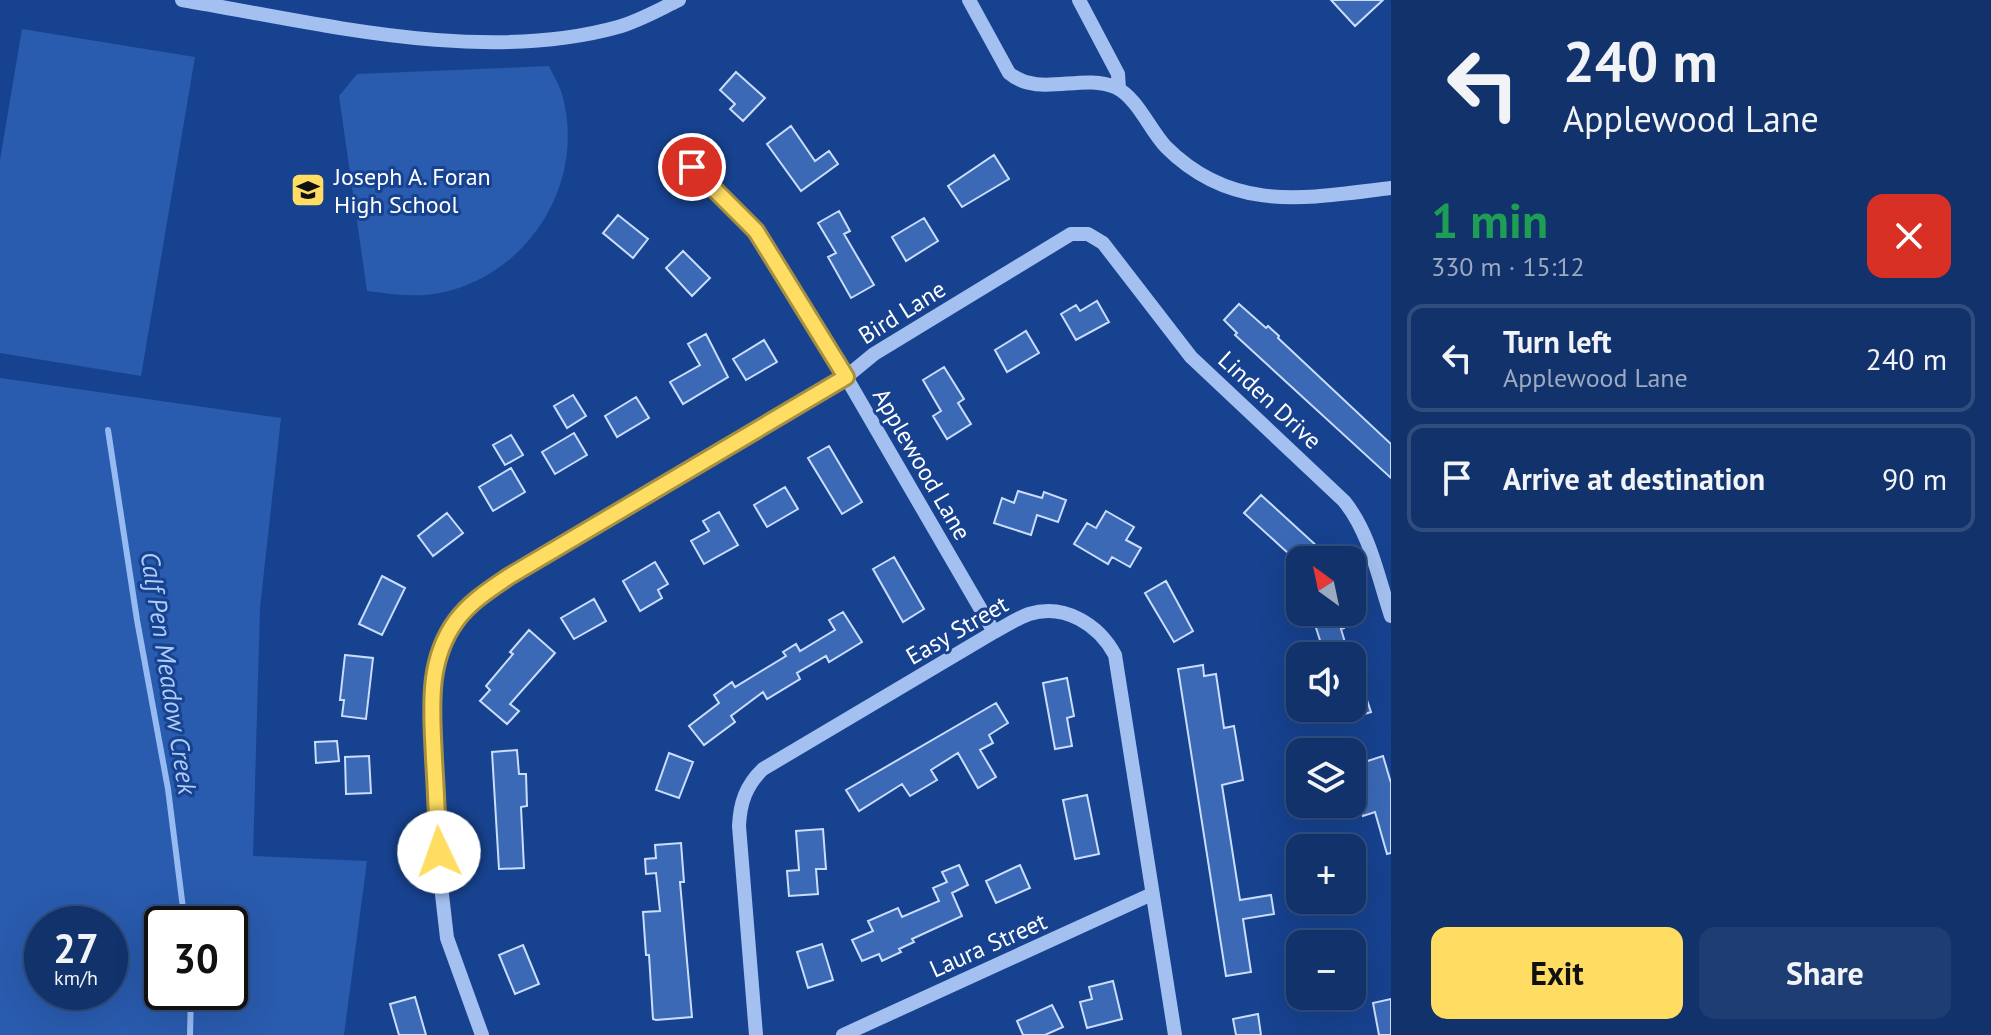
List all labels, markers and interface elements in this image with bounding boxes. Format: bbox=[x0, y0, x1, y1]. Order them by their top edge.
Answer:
text: 240 m bbox=[1563, 25, 1718, 97]
icon: left bbox=[1431, 32, 1535, 136]
text: Applewood Lane bbox=[1563, 95, 1819, 142]
pin bbox=[658, 133, 726, 201]
icon: arrive bbox=[670, 145, 714, 189]
place label: Joseph A. Foran High School bbox=[333, 161, 491, 220]
school or university icon: Joseph A. Foran High School bbox=[289, 171, 327, 209]
text: 1 min bbox=[1431, 189, 1548, 251]
button: close bbox=[1867, 194, 1951, 278]
text: 330 m · 15:12 bbox=[1431, 250, 1585, 283]
street label: Bird Lane bbox=[853, 273, 951, 351]
text: Turn left bbox=[1503, 322, 1611, 361]
icon: left bbox=[1435, 336, 1479, 380]
text: 240 m bbox=[1866, 339, 1947, 378]
street label: Linden Drive bbox=[1212, 344, 1328, 456]
text: Applewood Lane bbox=[1503, 361, 1688, 394]
street label: Applewood Lane bbox=[866, 382, 978, 546]
icon: arrive bbox=[1435, 456, 1479, 500]
text: Arrive at destination bbox=[1503, 459, 1765, 498]
text: 90 m bbox=[1882, 459, 1947, 498]
north arrow bbox=[1286, 546, 1366, 626]
map controls bbox=[1286, 546, 1366, 1010]
water label: Calf Pen Meadow Creek bbox=[134, 549, 205, 798]
street label: Easy Street bbox=[900, 588, 1014, 672]
button: sound bbox=[1286, 642, 1366, 722]
button: layers bbox=[1286, 738, 1366, 818]
position arrow bbox=[397, 810, 481, 894]
button: + bbox=[1286, 834, 1366, 914]
speed limit sign: 30 bbox=[144, 906, 248, 1010]
street label: Laura Street bbox=[925, 906, 1051, 984]
text: 27 bbox=[53, 922, 99, 974]
button: Exit bbox=[1431, 927, 1683, 1019]
button: Share bbox=[1699, 927, 1951, 1019]
button: − bbox=[1286, 930, 1366, 1010]
text: km/h bbox=[54, 965, 98, 991]

